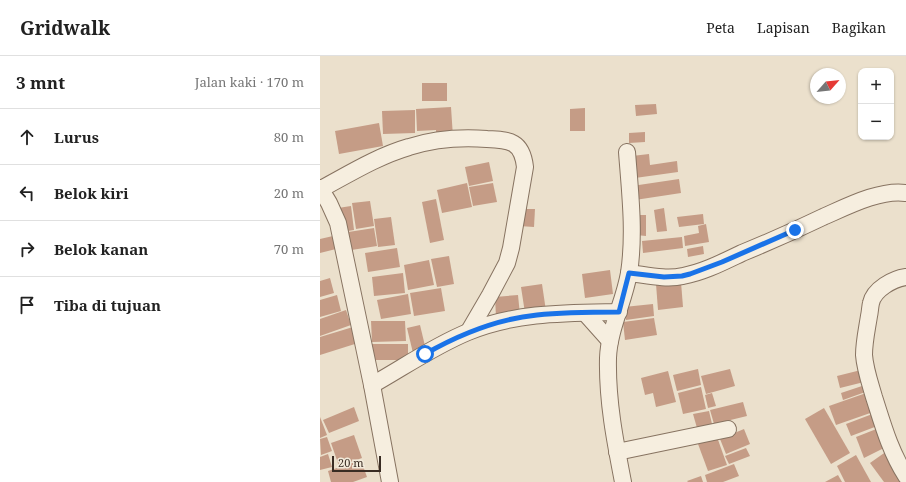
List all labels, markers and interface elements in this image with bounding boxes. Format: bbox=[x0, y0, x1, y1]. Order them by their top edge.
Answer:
text: Gridwalk bbox=[20, 15, 110, 41]
text: Peta bbox=[706, 18, 735, 37]
text: Lapisan bbox=[757, 18, 810, 37]
text: Bagikan bbox=[832, 18, 886, 37]
north arrow bbox=[810, 68, 846, 104]
map controls bbox=[858, 68, 894, 140]
button: + bbox=[858, 68, 894, 104]
text: 3 mnt bbox=[16, 71, 65, 94]
text: Jalan kaki · 170 m bbox=[195, 73, 304, 91]
button: − bbox=[858, 104, 894, 140]
icon: ahead bbox=[16, 126, 38, 148]
text: Lurus bbox=[54, 127, 99, 147]
text: 80 m bbox=[274, 128, 304, 146]
icon: left bbox=[16, 182, 38, 204]
text: Belok kiri bbox=[54, 183, 129, 203]
text: 20 m bbox=[274, 184, 304, 202]
route end bbox=[786, 221, 804, 239]
icon: right bbox=[16, 238, 38, 260]
text: Belok kanan bbox=[54, 239, 148, 259]
text: 70 m bbox=[274, 240, 304, 258]
icon: arrive bbox=[16, 294, 38, 316]
text: Tiba di tujuan bbox=[54, 295, 161, 315]
route start bbox=[416, 345, 434, 363]
scale bar bbox=[332, 454, 381, 473]
text: 20 m bbox=[338, 455, 364, 470]

